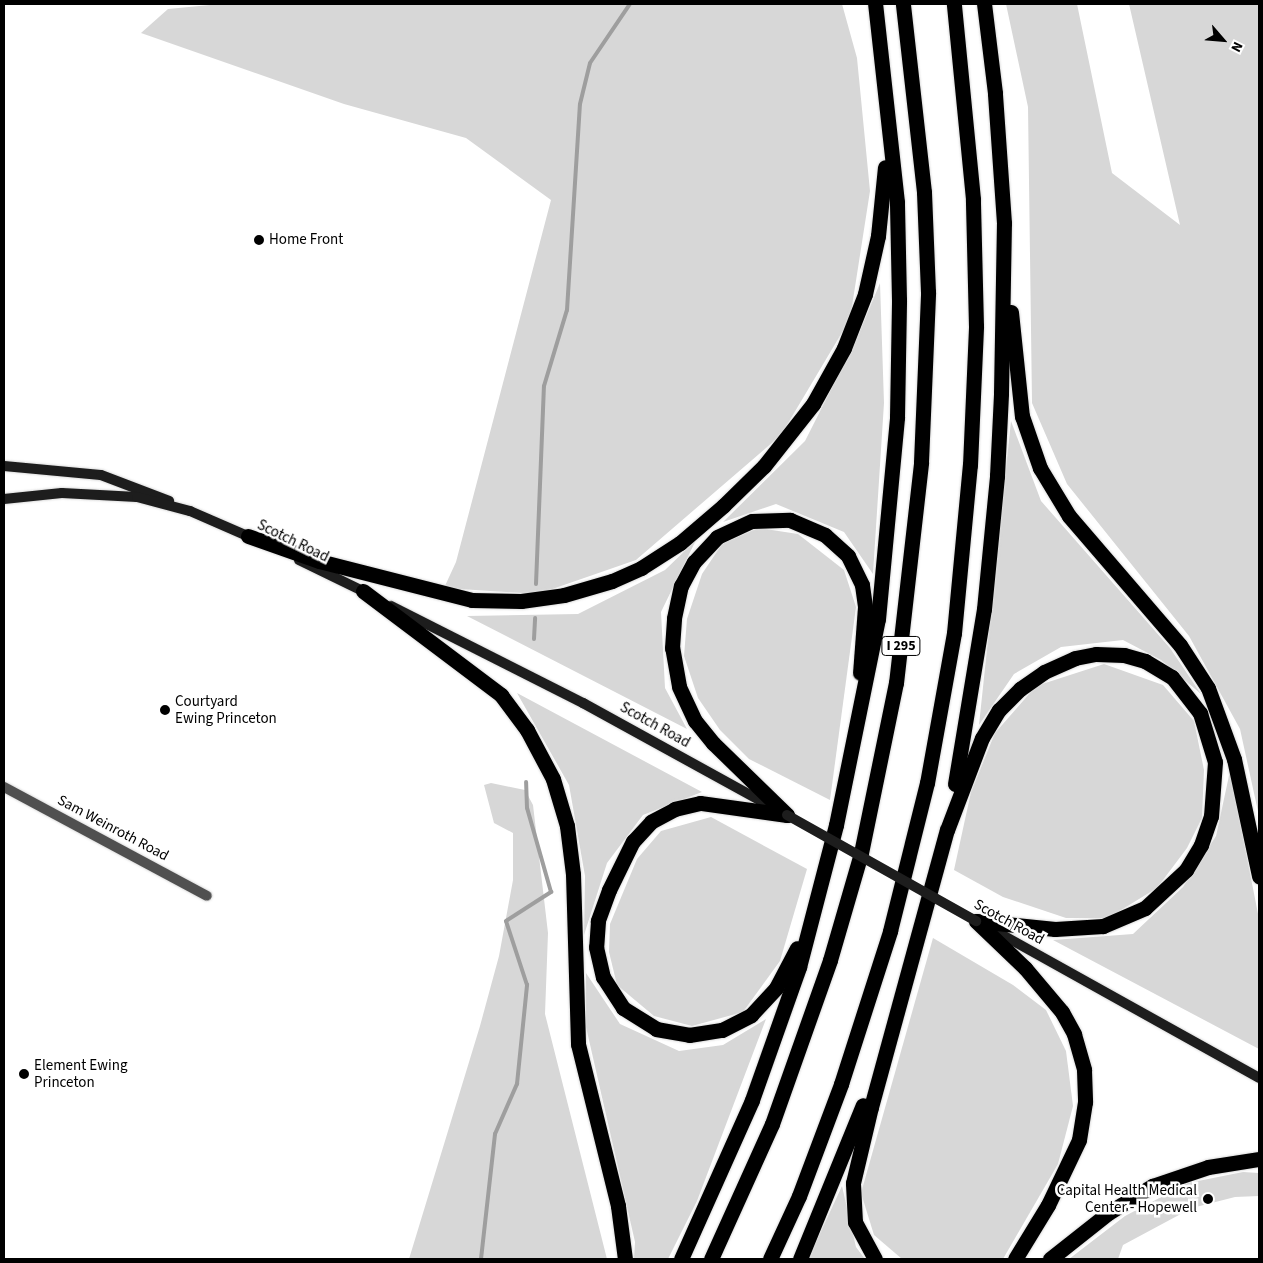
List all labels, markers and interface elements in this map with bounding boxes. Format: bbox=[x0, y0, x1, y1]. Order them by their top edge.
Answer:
north arrow bbox=[1198, 15, 1248, 65]
text: N bbox=[1225, 38, 1247, 55]
place label: Home Front bbox=[269, 231, 343, 249]
marker: Home Front bbox=[253, 234, 265, 246]
street label: Scotch Road bbox=[254, 516, 332, 566]
road number: I 295 bbox=[881, 634, 921, 658]
place label: Courtyard Ewing Princeton bbox=[175, 692, 277, 727]
street label: Scotch Road bbox=[617, 698, 693, 752]
marker: Courtyard Ewing Princeton bbox=[159, 704, 171, 716]
street label: Sam Weinroth Road bbox=[54, 791, 172, 865]
street label: Scotch Road bbox=[971, 895, 1047, 949]
place label: Element Ewing Princeton bbox=[34, 1056, 127, 1091]
marker: Element Ewing Princeton bbox=[18, 1068, 30, 1080]
place label: Capital Health Medical Center - Hopewell bbox=[1057, 1181, 1197, 1216]
marker: Capital Health Medical Center - Hopewell bbox=[1201, 1192, 1215, 1206]

